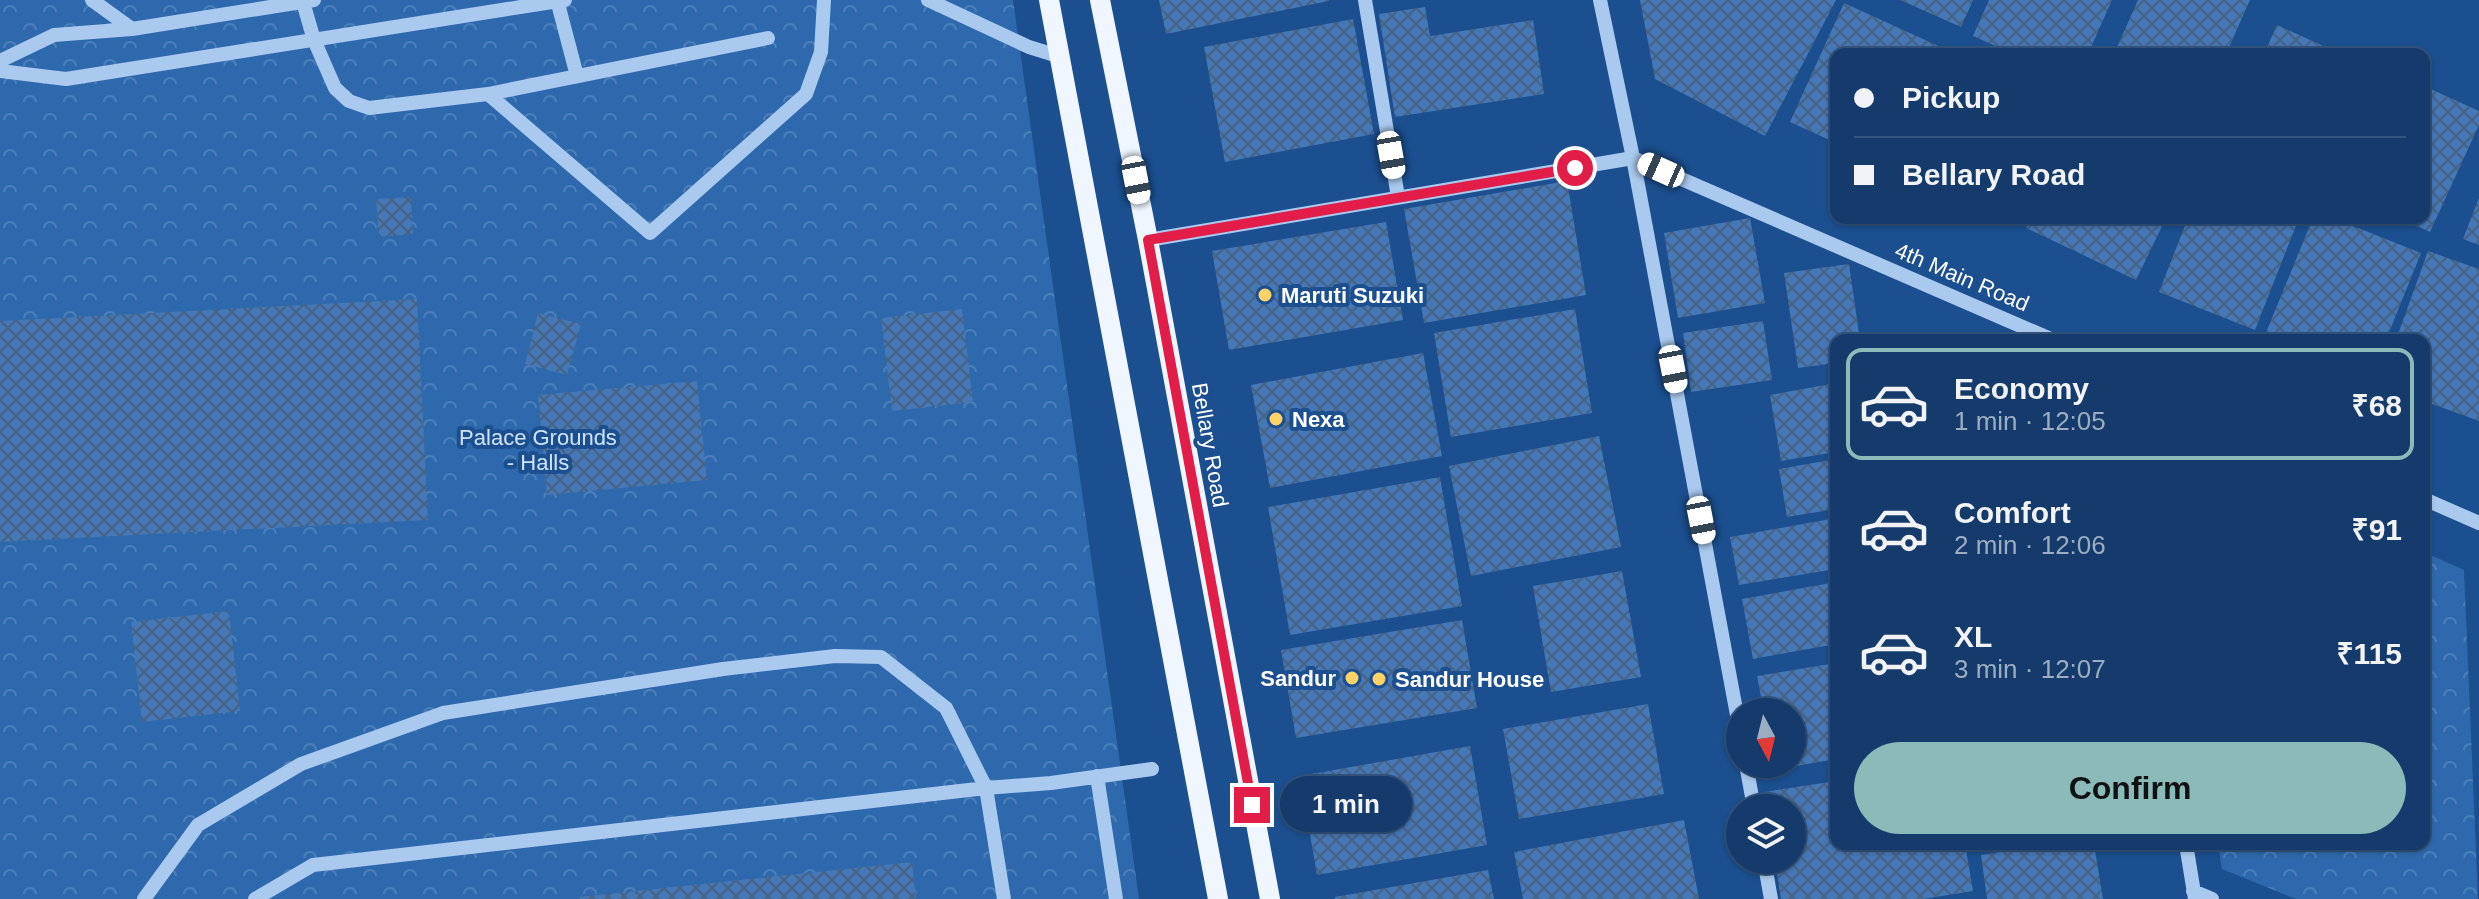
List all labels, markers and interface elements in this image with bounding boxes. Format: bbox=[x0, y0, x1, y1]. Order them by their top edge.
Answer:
text: Pickup bbox=[1902, 81, 2000, 114]
car bbox=[1375, 129, 1407, 181]
car bbox=[1634, 149, 1688, 191]
route start bbox=[1557, 150, 1593, 186]
car bbox=[1120, 154, 1152, 206]
text: Bellary Road bbox=[1902, 158, 2085, 191]
street label: 4th Main Road bbox=[1891, 238, 2033, 316]
place label: Maruti Suzuki bbox=[1281, 283, 1424, 308]
marker: Maruti Suzuki bbox=[1256, 286, 1274, 304]
car bbox=[1657, 343, 1689, 395]
icon: car bbox=[1858, 368, 1930, 440]
text: Economy bbox=[1954, 372, 2089, 405]
street label: Bellary Road bbox=[1187, 381, 1233, 509]
text: ₹68 bbox=[2351, 389, 2402, 422]
text: 1 min · 12:05 bbox=[1954, 406, 2106, 436]
place label: Nexa bbox=[1292, 407, 1345, 432]
marker: Nexa bbox=[1267, 410, 1285, 428]
park label: Palace Grounds - Halls bbox=[459, 425, 617, 475]
icon: car bbox=[1858, 492, 1930, 564]
car bbox=[1685, 494, 1717, 546]
text: Comfort bbox=[1954, 496, 2071, 529]
text: ₹91 bbox=[2351, 513, 2402, 546]
text: 2 min · 12:06 bbox=[1954, 530, 2106, 560]
icon: car bbox=[1858, 616, 1930, 688]
text: XL bbox=[1954, 620, 1992, 653]
text: ₹115 bbox=[2336, 637, 2402, 670]
text: 3 min · 12:07 bbox=[1954, 654, 2106, 684]
place label: Sandur bbox=[1260, 666, 1336, 691]
place label: Sandur House bbox=[1395, 667, 1544, 692]
marker: Sandur bbox=[1343, 669, 1361, 687]
marker: Sandur House bbox=[1370, 670, 1388, 688]
north arrow bbox=[1726, 698, 1806, 778]
map controls bbox=[1726, 698, 1806, 874]
button: Confirm bbox=[1854, 742, 2406, 834]
callout: 1 min bbox=[1280, 777, 1412, 833]
route end bbox=[1234, 787, 1270, 823]
text: 1 min bbox=[1312, 789, 1380, 819]
button: layers bbox=[1726, 794, 1806, 874]

